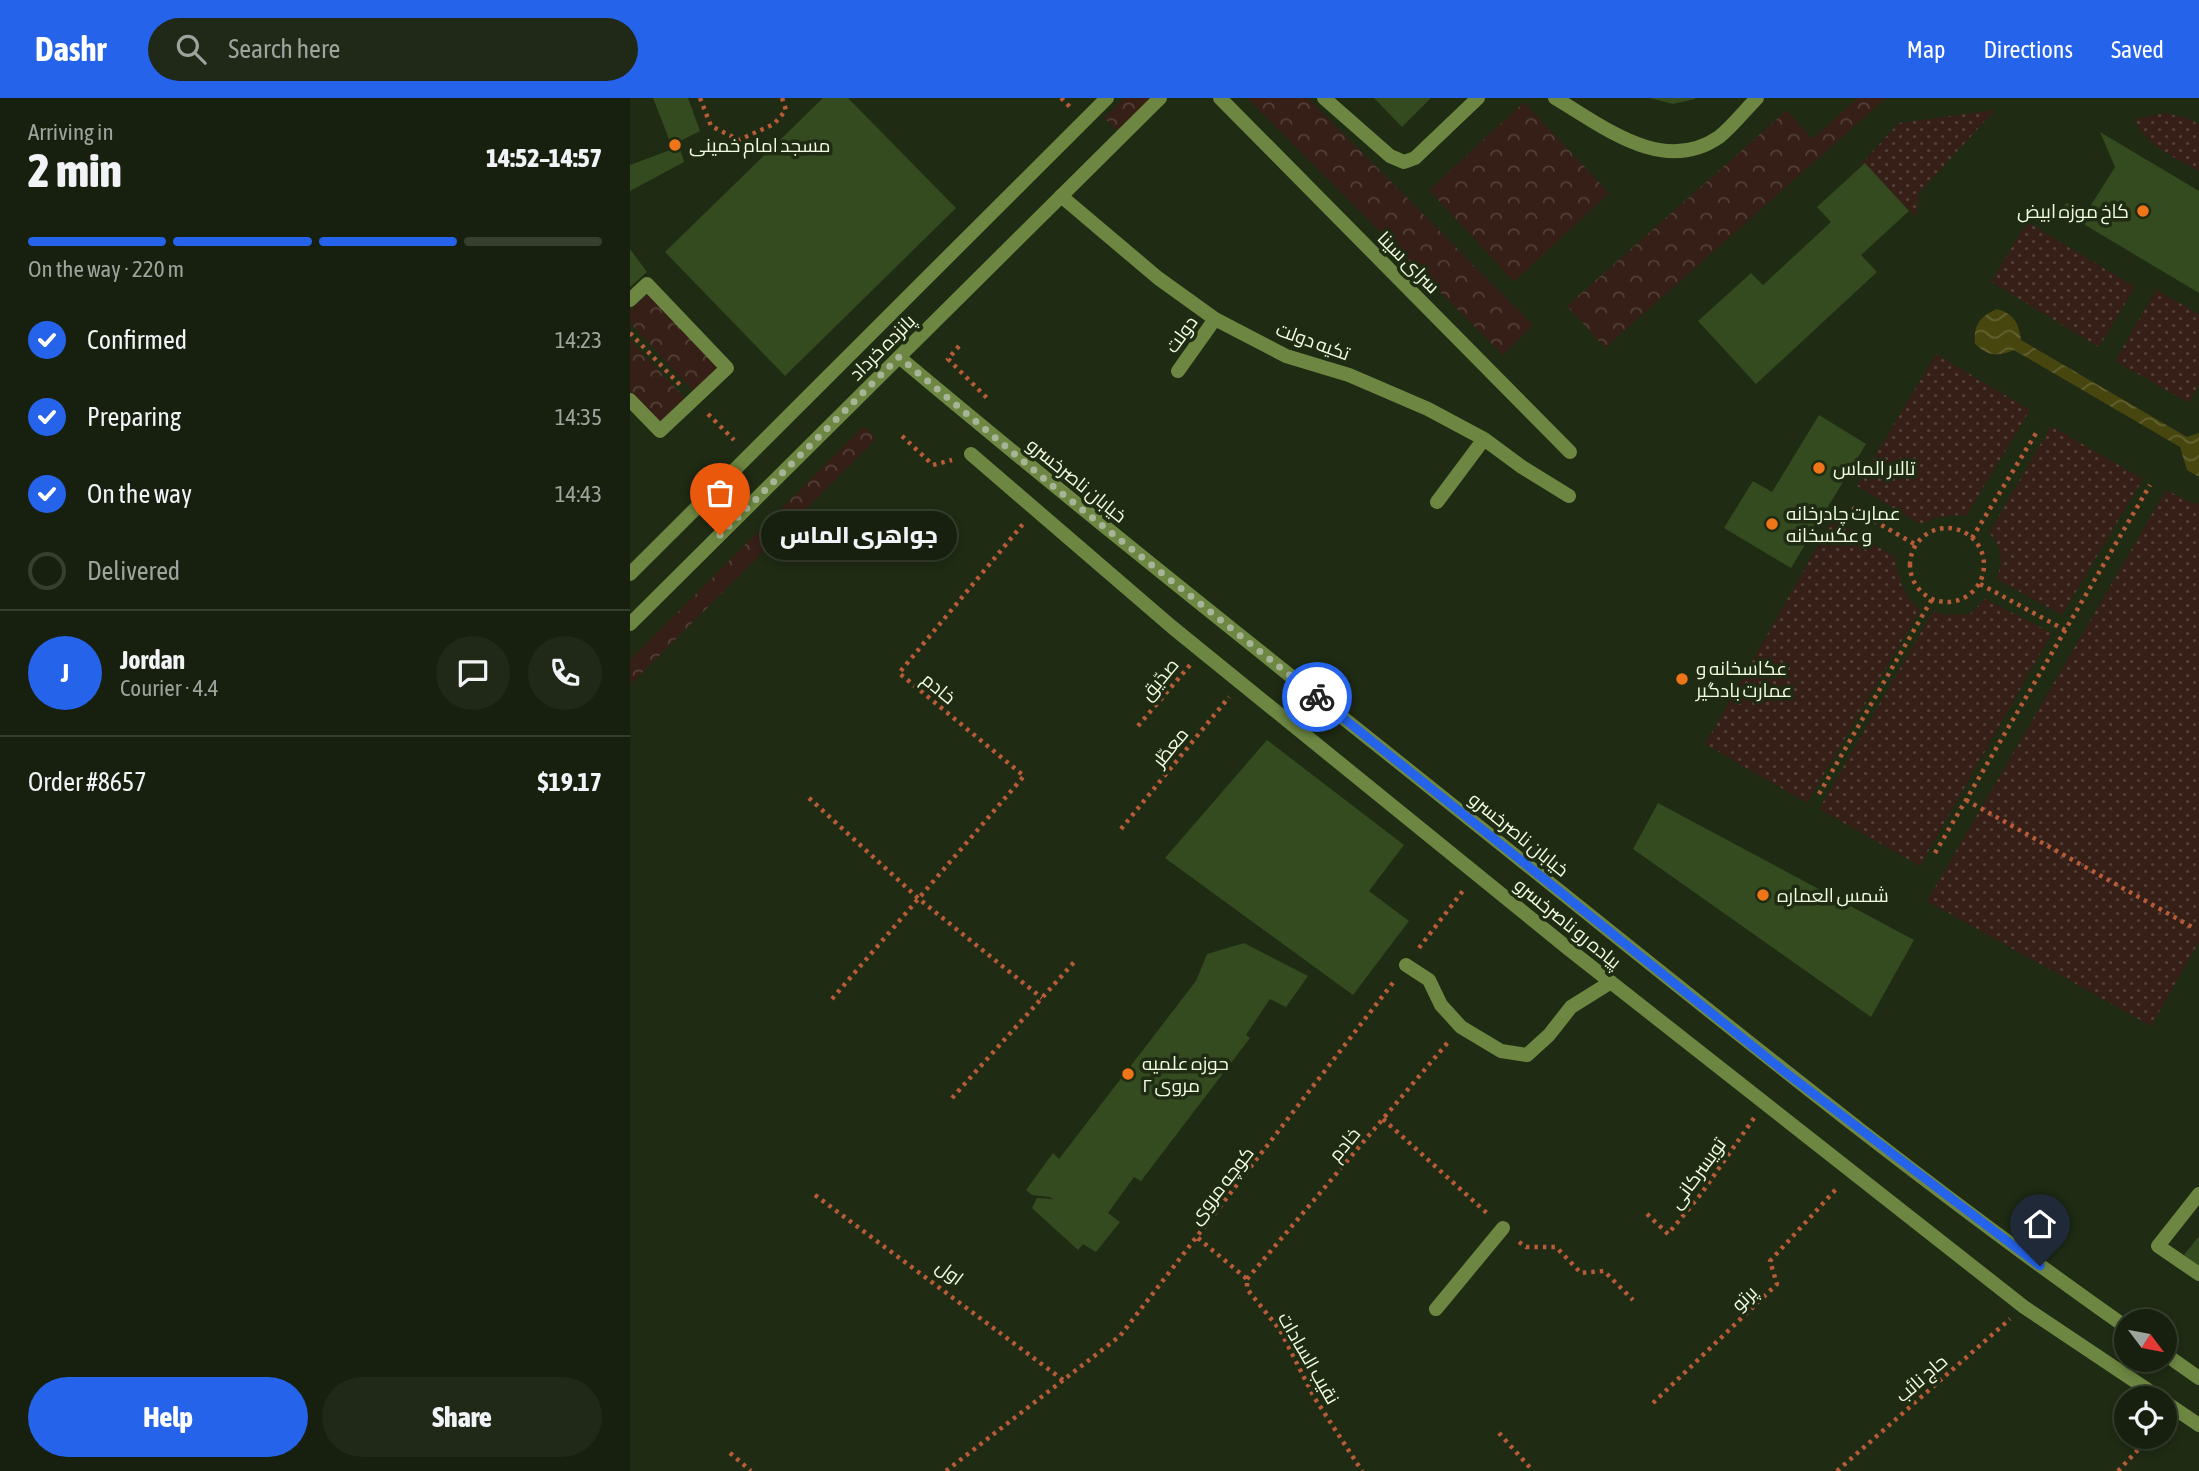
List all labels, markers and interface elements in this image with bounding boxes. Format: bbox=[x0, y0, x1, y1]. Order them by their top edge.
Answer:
search box bbox=[148, 18, 638, 81]
text: Dashr bbox=[35, 30, 106, 68]
icon: search bbox=[172, 30, 210, 68]
text: Search here bbox=[228, 34, 340, 64]
text: Map bbox=[1907, 36, 1945, 63]
text: Directions bbox=[1983, 36, 2073, 63]
text: Saved bbox=[2111, 36, 2164, 63]
text: Arriving in bbox=[28, 119, 114, 145]
place label: مسجد امام خمینی bbox=[689, 134, 831, 159]
marker: مسجد امام خمینی bbox=[667, 137, 683, 153]
text: 14:52–14:57 bbox=[486, 143, 602, 173]
text: 2 min bbox=[28, 144, 122, 197]
place label: کاخ موزه ابیض bbox=[2017, 200, 2129, 225]
marker: کاخ موزه ابیض bbox=[2135, 203, 2151, 219]
street label: سرای سینا bbox=[1373, 227, 1444, 298]
text: On the way · 220 m bbox=[28, 256, 184, 282]
street label: پانزده خرداد bbox=[845, 310, 921, 386]
street label: دولت bbox=[1160, 311, 1203, 357]
street label: تکیه دولت bbox=[1273, 317, 1353, 365]
icon: check bbox=[28, 321, 66, 359]
text: Confirmed bbox=[87, 325, 187, 355]
text: 14:23 bbox=[555, 327, 602, 353]
icon: check bbox=[28, 398, 66, 436]
text: Preparing bbox=[87, 402, 181, 432]
text: 14:35 bbox=[555, 404, 602, 430]
street label: خیابان ناصرخسرو bbox=[1022, 433, 1131, 528]
place label: تالار الماس bbox=[1833, 457, 1915, 480]
marker: تالار الماس bbox=[1811, 460, 1827, 476]
pin bbox=[690, 463, 750, 535]
icon: bag bbox=[701, 474, 739, 512]
icon: check bbox=[28, 475, 66, 513]
text: On the way bbox=[87, 479, 192, 509]
text: 14:43 bbox=[555, 481, 602, 507]
place label: عمارت چادرخانه و عکسخانه bbox=[1786, 502, 1901, 547]
callout: جواهری الماس bbox=[762, 510, 958, 560]
marker: عمارت چادرخانه و عکسخانه bbox=[1764, 516, 1780, 532]
text: جواهری الماس bbox=[780, 522, 938, 548]
text: Delivered bbox=[87, 556, 180, 586]
button: chat bbox=[436, 636, 510, 710]
button: phone bbox=[528, 636, 602, 710]
text: Jordan bbox=[120, 645, 185, 675]
street label: صدّیق bbox=[1135, 654, 1184, 706]
place label: عکاسخانه و عمارت بادگیر bbox=[1695, 657, 1792, 702]
text: J bbox=[61, 658, 69, 688]
courier bbox=[1282, 662, 1352, 732]
street label: خادم bbox=[916, 668, 960, 711]
marker: عکاسخانه و عمارت بادگیر bbox=[1674, 671, 1690, 687]
text: Courier · 4.4 bbox=[120, 675, 219, 701]
icon: bike bbox=[1298, 678, 1336, 716]
street label: معطّر bbox=[1147, 723, 1193, 773]
text: Order #8657 bbox=[28, 767, 147, 797]
text: $19.17 bbox=[538, 767, 602, 797]
street label: خیابان ناصرخسرو bbox=[1464, 787, 1573, 882]
street label: پیاده رو ناصرخسرو bbox=[1509, 873, 1626, 974]
place label: شمس العماره bbox=[1777, 884, 1889, 907]
marker: شمس العماره bbox=[1755, 887, 1771, 903]
place label: حوزه علمیه مروی ۲ bbox=[1142, 1052, 1229, 1097]
marker: حوزه علمیه مروی ۲ bbox=[1120, 1066, 1136, 1082]
street label: خادم bbox=[1324, 1123, 1367, 1167]
street label: تویسرکانی bbox=[1664, 1133, 1731, 1213]
street label: کوچه مروی bbox=[1184, 1142, 1260, 1229]
pin bbox=[2010, 1194, 2070, 1266]
icon: home bbox=[2021, 1205, 2059, 1243]
street label: اول bbox=[932, 1255, 968, 1290]
street label: پرتو bbox=[1727, 1281, 1763, 1317]
street label: نقیب السادات bbox=[1274, 1308, 1344, 1408]
north arrow bbox=[2114, 1309, 2177, 1372]
map controls bbox=[2114, 1309, 2177, 1449]
street label: حاج نائب bbox=[1891, 1350, 1953, 1409]
button: Help bbox=[28, 1377, 308, 1457]
button: Share bbox=[322, 1377, 602, 1457]
button: locate bbox=[2114, 1386, 2177, 1449]

